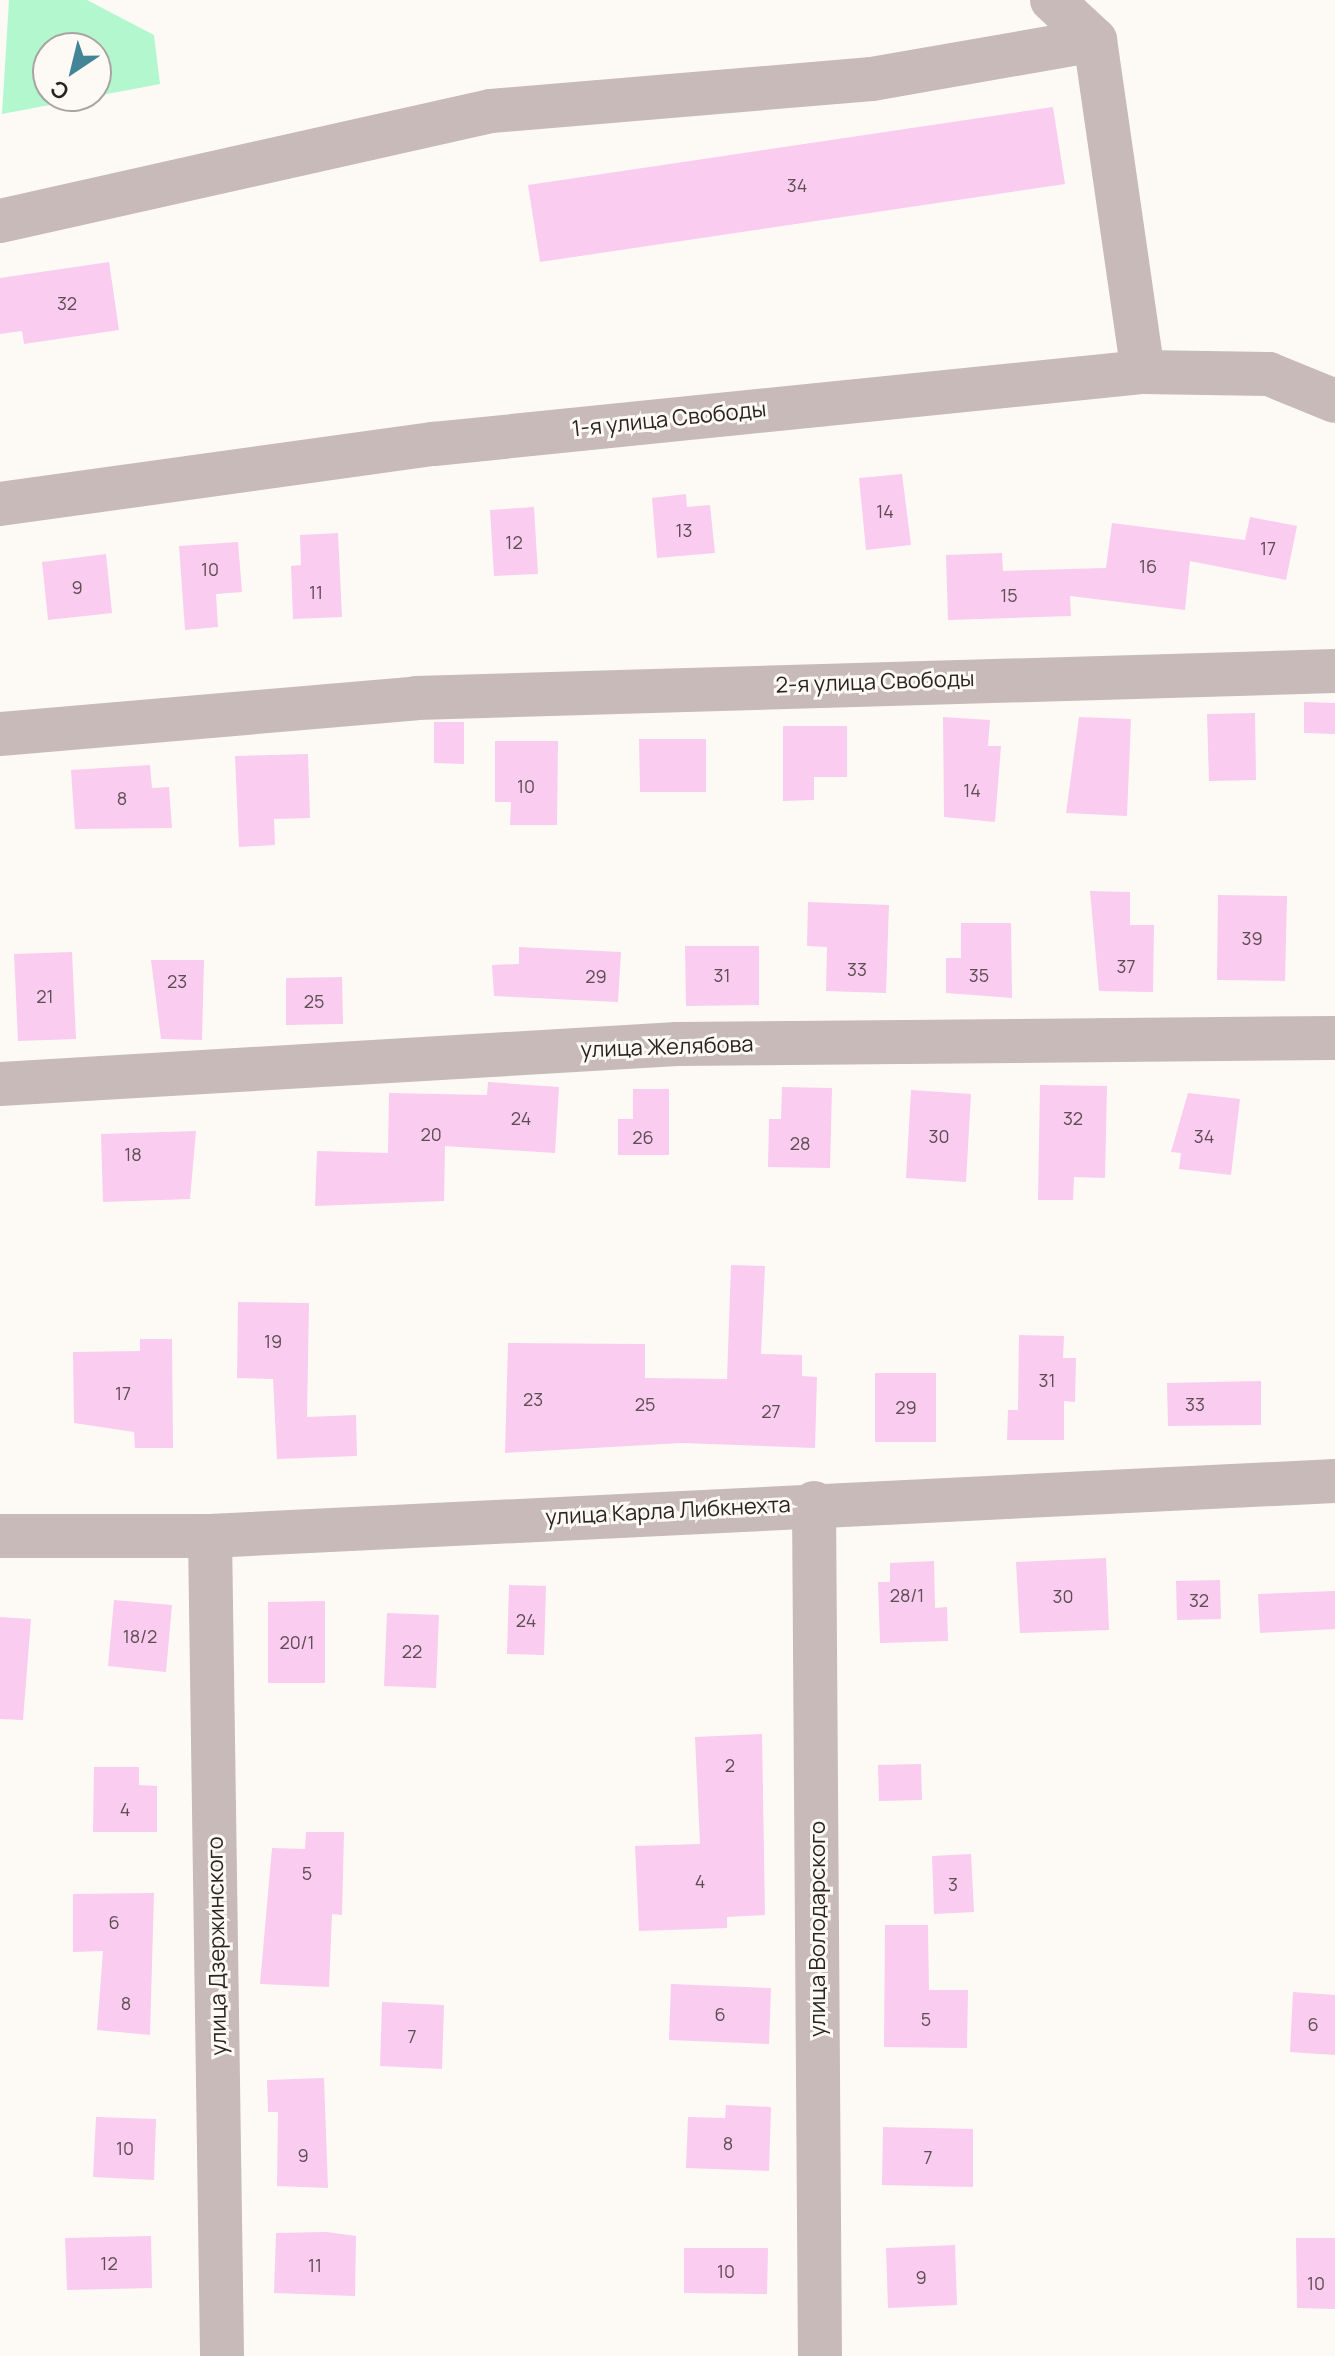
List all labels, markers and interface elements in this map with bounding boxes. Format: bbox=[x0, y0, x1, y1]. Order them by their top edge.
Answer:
north arrow bbox=[32, 32, 112, 112]
text: С bbox=[44, 73, 75, 107]
house number: 34 bbox=[787, 174, 807, 196]
house number: 32 bbox=[57, 292, 77, 314]
street label: 1-я улица Свободы bbox=[571, 396, 767, 442]
house number: 14 bbox=[876, 500, 894, 522]
house number: 13 bbox=[676, 519, 692, 541]
house number: 12 bbox=[505, 531, 523, 553]
house number: 17 bbox=[1260, 537, 1276, 559]
house number: 16 bbox=[1139, 555, 1157, 577]
house number: 10 bbox=[201, 558, 219, 580]
house number: 9 bbox=[71, 576, 83, 598]
house number: 11 bbox=[309, 581, 323, 603]
house number: 15 bbox=[1000, 584, 1018, 606]
street label: 2-я улица Свободы bbox=[775, 665, 975, 699]
house number: 10 bbox=[517, 775, 535, 797]
house number: 14 bbox=[963, 779, 981, 801]
house number: 8 bbox=[117, 787, 127, 809]
house number: 39 bbox=[1241, 927, 1263, 949]
house number: 37 bbox=[1117, 955, 1135, 977]
house number: 33 bbox=[847, 958, 867, 980]
house number: 31 bbox=[714, 964, 730, 986]
house number: 35 bbox=[969, 964, 989, 986]
house number: 29 bbox=[585, 965, 607, 987]
house number: 23 bbox=[167, 970, 187, 992]
house number: 21 bbox=[36, 985, 54, 1007]
house number: 25 bbox=[304, 990, 324, 1012]
street label: улица Желябова bbox=[580, 1031, 754, 1063]
house number: 24 bbox=[511, 1107, 531, 1129]
house number: 32 bbox=[1063, 1107, 1083, 1129]
house number: 20 bbox=[420, 1123, 442, 1145]
house number: 30 bbox=[929, 1125, 949, 1147]
house number: 34 bbox=[1194, 1125, 1214, 1147]
house number: 26 bbox=[632, 1126, 654, 1148]
house number: 28 bbox=[790, 1132, 810, 1154]
house number: 18 bbox=[124, 1143, 142, 1165]
house number: 19 bbox=[264, 1330, 282, 1352]
house number: 31 bbox=[1039, 1369, 1055, 1391]
house number: 17 bbox=[115, 1382, 131, 1404]
house number: 23 bbox=[523, 1388, 543, 1410]
house number: 25 bbox=[635, 1393, 655, 1415]
house number: 33 bbox=[1185, 1393, 1205, 1415]
house number: 29 bbox=[895, 1396, 917, 1418]
house number: 27 bbox=[761, 1400, 781, 1422]
street label: улица Карла Либкнехта bbox=[545, 1491, 791, 1531]
house number: 28/1 bbox=[890, 1584, 924, 1606]
house number: 30 bbox=[1053, 1585, 1073, 1607]
house number: 32 bbox=[1189, 1589, 1209, 1611]
house number: 24 bbox=[516, 1609, 536, 1631]
house number: 18/2 bbox=[123, 1625, 157, 1647]
house number: 20/1 bbox=[279, 1631, 315, 1653]
house number: 22 bbox=[402, 1640, 422, 1662]
house number: 2 bbox=[725, 1754, 735, 1776]
house number: 4 bbox=[120, 1798, 130, 1820]
street label: улица Володарского bbox=[805, 1821, 831, 2037]
street label: улица Дзержинского bbox=[202, 1836, 232, 2056]
house number: 5 bbox=[302, 1862, 312, 1884]
house number: 4 bbox=[695, 1870, 705, 1892]
house number: 3 bbox=[948, 1873, 958, 1895]
house number: 6 bbox=[108, 1911, 120, 1933]
house number: 8 bbox=[121, 1992, 131, 2014]
house number: 6 bbox=[714, 2003, 726, 2025]
house number: 5 bbox=[921, 2008, 931, 2030]
house number: 6 bbox=[1307, 2013, 1319, 2035]
house number: 7 bbox=[407, 2025, 417, 2047]
house number: 8 bbox=[723, 2132, 733, 2154]
house number: 10 bbox=[116, 2137, 134, 2159]
house number: 9 bbox=[297, 2144, 309, 2166]
house number: 7 bbox=[923, 2146, 933, 2168]
house number: 12 bbox=[100, 2252, 118, 2274]
house number: 11 bbox=[308, 2254, 322, 2276]
house number: 10 bbox=[717, 2260, 735, 2282]
house number: 9 bbox=[915, 2266, 927, 2288]
house number: 10 bbox=[1307, 2272, 1325, 2294]

